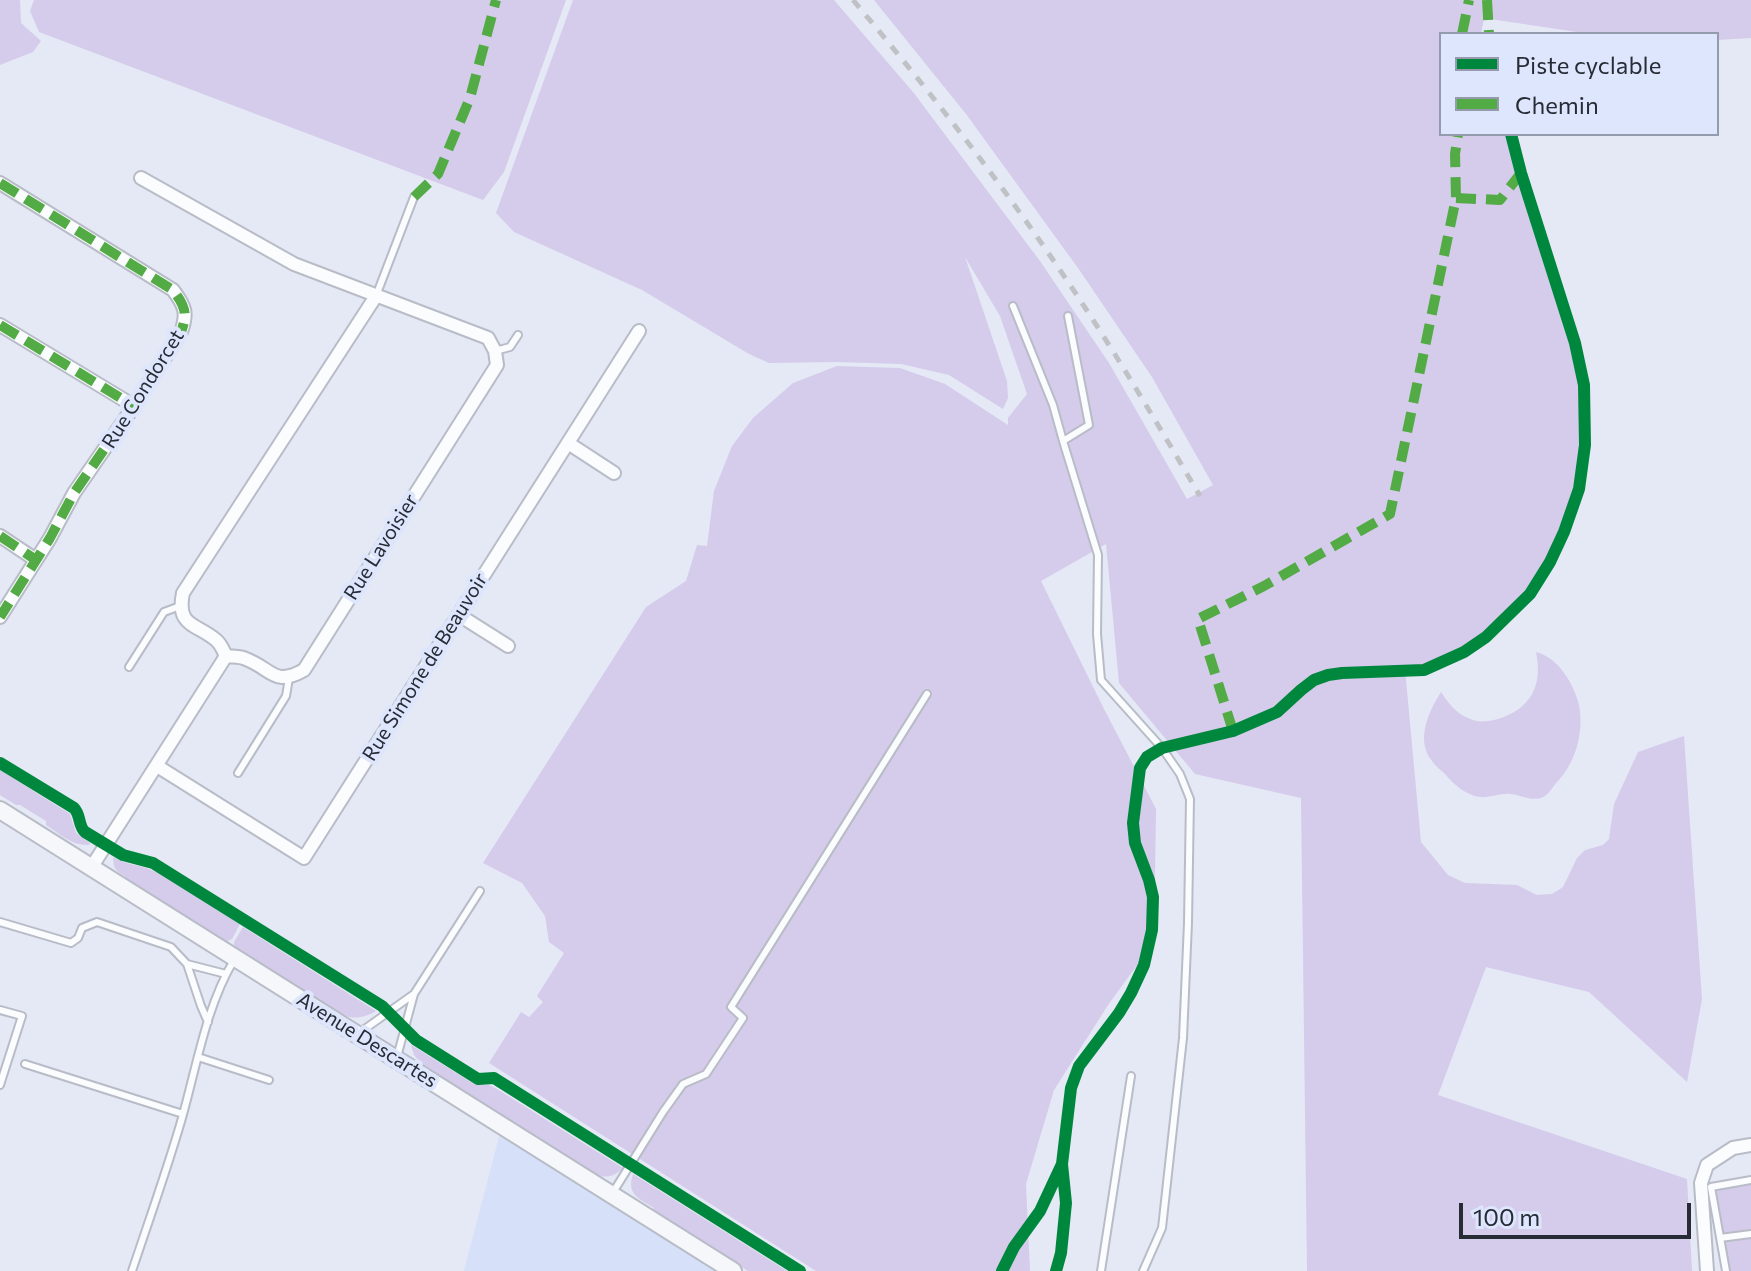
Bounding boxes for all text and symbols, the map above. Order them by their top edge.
legend [1439,32,1719,136]
text: Piste cyclable [1515,50,1661,79]
text: Chemin [1515,90,1599,119]
street label: Rue Condorcet [97,325,189,453]
street label: Rue Lavoisier [339,490,423,604]
street label: Rue Simone de Beauvoir [357,569,493,765]
street label: Avenue Descartes [292,987,442,1093]
scale bar [1463,1187,1695,1237]
text: 100 m [1473,1202,1540,1231]

